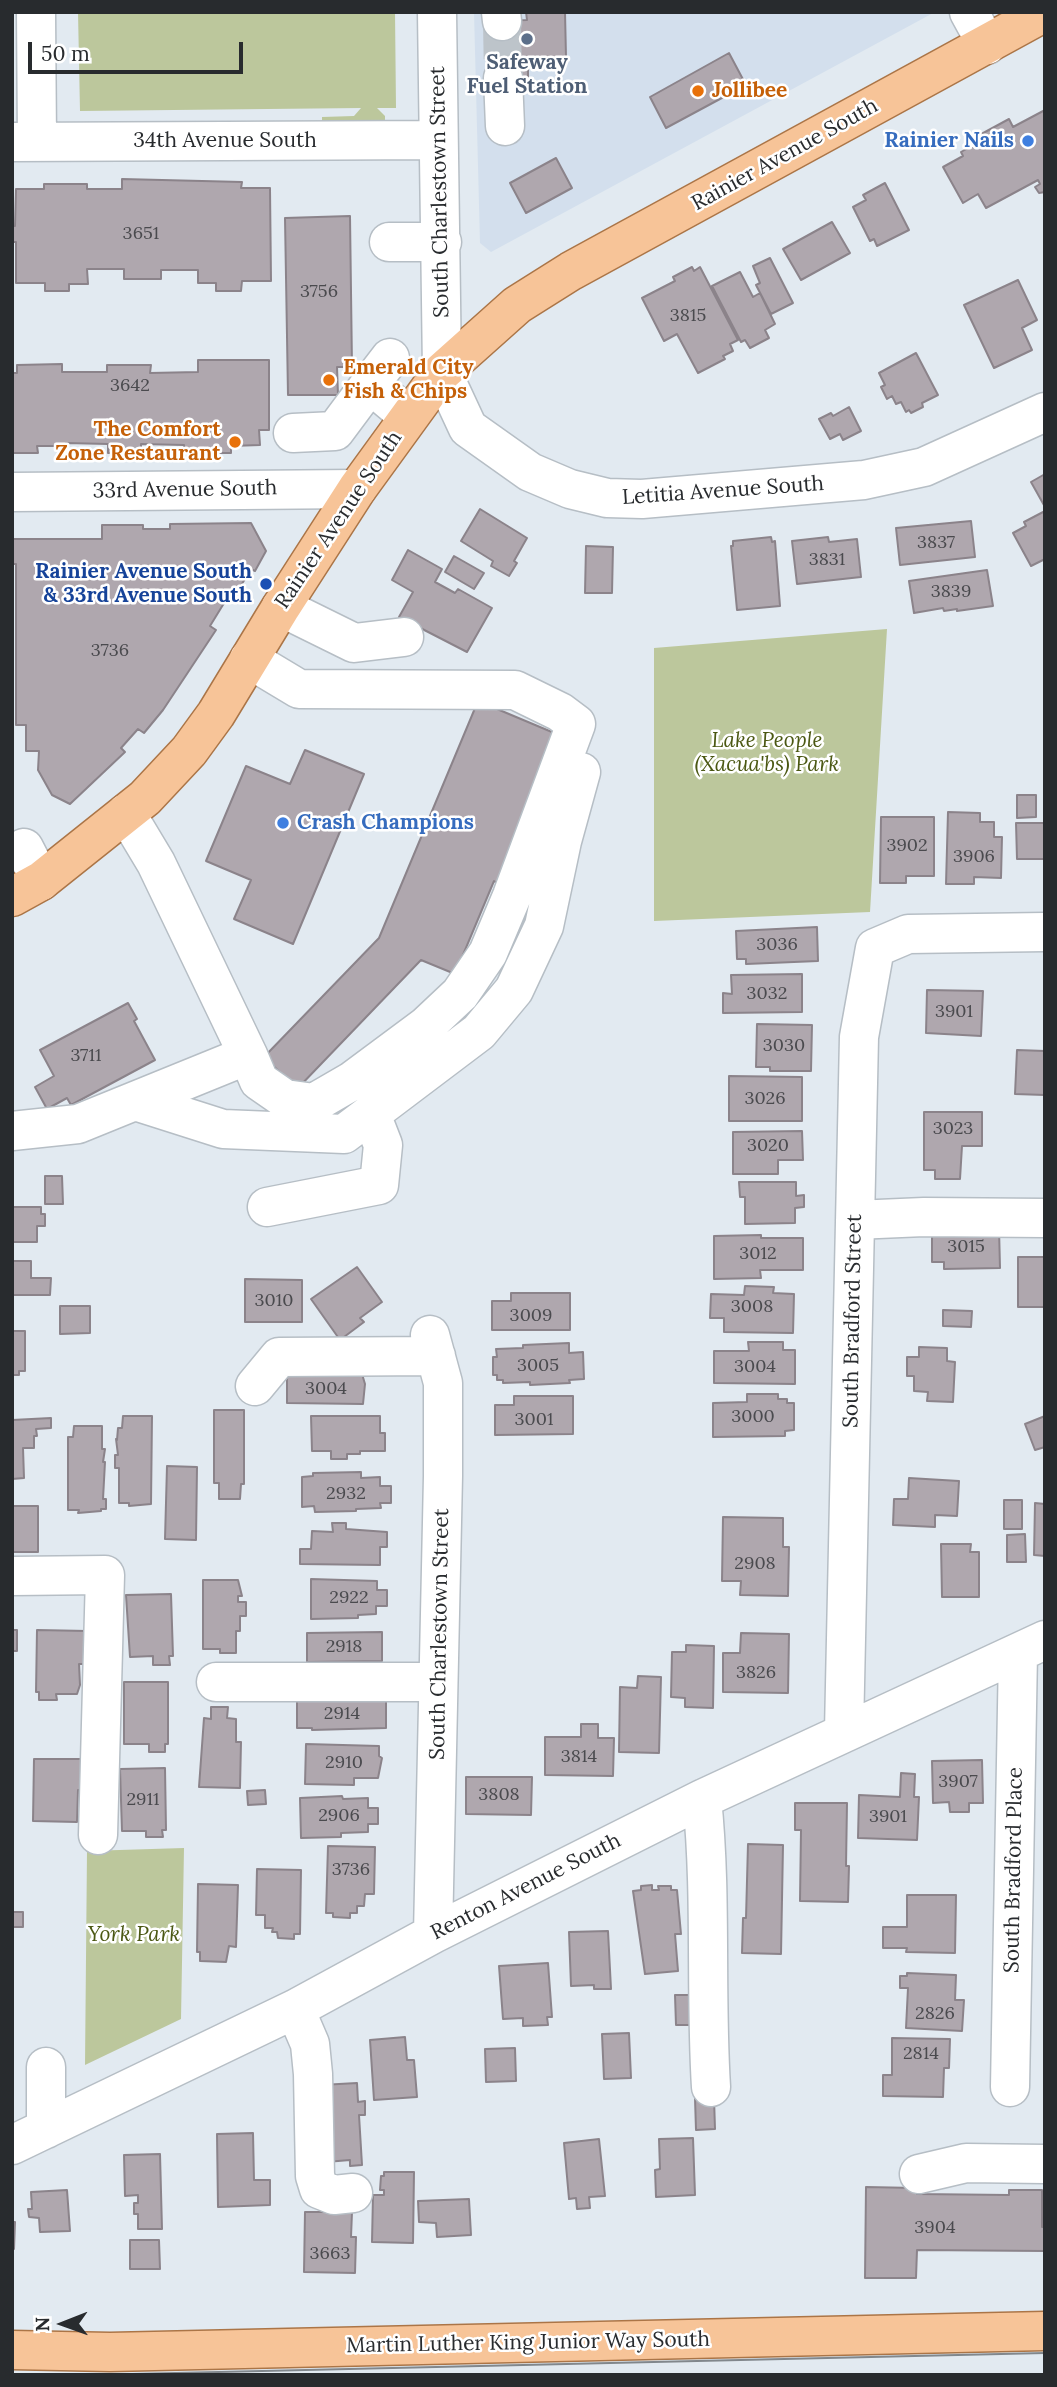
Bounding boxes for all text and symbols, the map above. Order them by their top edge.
scale bar [32,28,247,72]
marker: Safeway Fuel Station [519,31,535,47]
text: 50 m [41,40,90,67]
place label: Safeway Fuel Station [467,50,587,100]
street label: South Charlestown Street [425,66,455,318]
place label: Jollibee [712,78,787,104]
marker: Jollibee [690,83,706,99]
street label: Rainier Avenue South [688,93,882,217]
street label: 34th Avenue South [133,128,317,154]
place label: Rainier Nails [884,128,1014,154]
marker: Rainier Nails [1020,133,1036,149]
house number: 3651 [123,223,159,245]
house number: 3756 [300,281,338,303]
house number: 3815 [670,305,706,327]
place label: Emerald City Fish & Chips [343,355,474,405]
marker: Emerald City Fish & Chips [321,372,337,388]
house number: 3642 [110,375,150,397]
place label: The Comfort Zone Restaurant [55,417,221,467]
street label: Rainier Avenue South [270,426,408,614]
marker: The Comfort Zone Restaurant [227,434,243,450]
street label: Letitia Avenue South [621,471,825,511]
street label: 33rd Avenue South [92,476,278,504]
house number: 3837 [917,532,955,554]
house number: 3831 [809,549,845,571]
place label: Rainier Avenue South & 33rd Avenue South [35,559,252,609]
marker: Rainier Avenue South & 33rd Avenue South [258,576,274,592]
house number: 3839 [931,581,971,603]
house number: 3736 [91,640,129,662]
park label: Lake People (Xacua'bs) Park [695,728,839,778]
place label: Crash Champions [297,810,474,836]
marker: Crash Champions [275,815,291,831]
house number: 3902 [886,835,928,857]
house number: 3906 [953,846,995,868]
house number: 3036 [756,934,798,956]
house number: 3032 [747,983,787,1005]
house number: 3901 [935,1001,973,1023]
house number: 3030 [763,1035,805,1057]
house number: 3711 [71,1045,101,1067]
house number: 3026 [744,1088,786,1110]
house number: 3023 [933,1118,973,1140]
house number: 3020 [747,1135,789,1157]
street label: South Bradford Street [839,1214,867,1428]
house number: 3015 [947,1236,985,1258]
house number: 3012 [739,1243,777,1265]
house number: 3010 [255,1290,293,1312]
house number: 3008 [731,1296,773,1318]
house number: 3009 [510,1305,552,1327]
house number: 3005 [517,1355,559,1377]
house number: 3004 [734,1356,776,1378]
house number: 3004 [305,1378,347,1400]
house number: 3000 [731,1406,775,1428]
house number: 3001 [515,1409,553,1431]
house number: 2932 [326,1483,366,1505]
street label: South Charlestown Street [425,1508,455,1760]
house number: 2908 [734,1553,776,1575]
house number: 2922 [329,1587,369,1609]
house number: 2918 [326,1636,362,1658]
house number: 3826 [736,1662,776,1684]
house number: 2914 [324,1703,360,1725]
house number: 3814 [561,1746,597,1768]
house number: 2910 [325,1752,363,1774]
street label: South Bradford Place [1000,1767,1028,1973]
house number: 3907 [938,1771,978,1793]
house number: 3808 [478,1784,520,1806]
house number: 2911 [126,1789,160,1811]
house number: 2906 [318,1805,360,1827]
house number: 3901 [869,1806,907,1828]
street label: Renton Avenue South [427,1828,625,1946]
house number: 3736 [332,1859,370,1881]
park label: York Park [88,1922,180,1948]
house number: 2826 [915,2003,955,2025]
house number: 2814 [903,2043,939,2065]
house number: 3904 [914,2217,956,2239]
house number: 3663 [310,2243,350,2265]
north arrow [28,2289,98,2359]
text: N [30,2317,54,2332]
street label: Martin Luther King Junior Way South [346,2327,710,2359]

